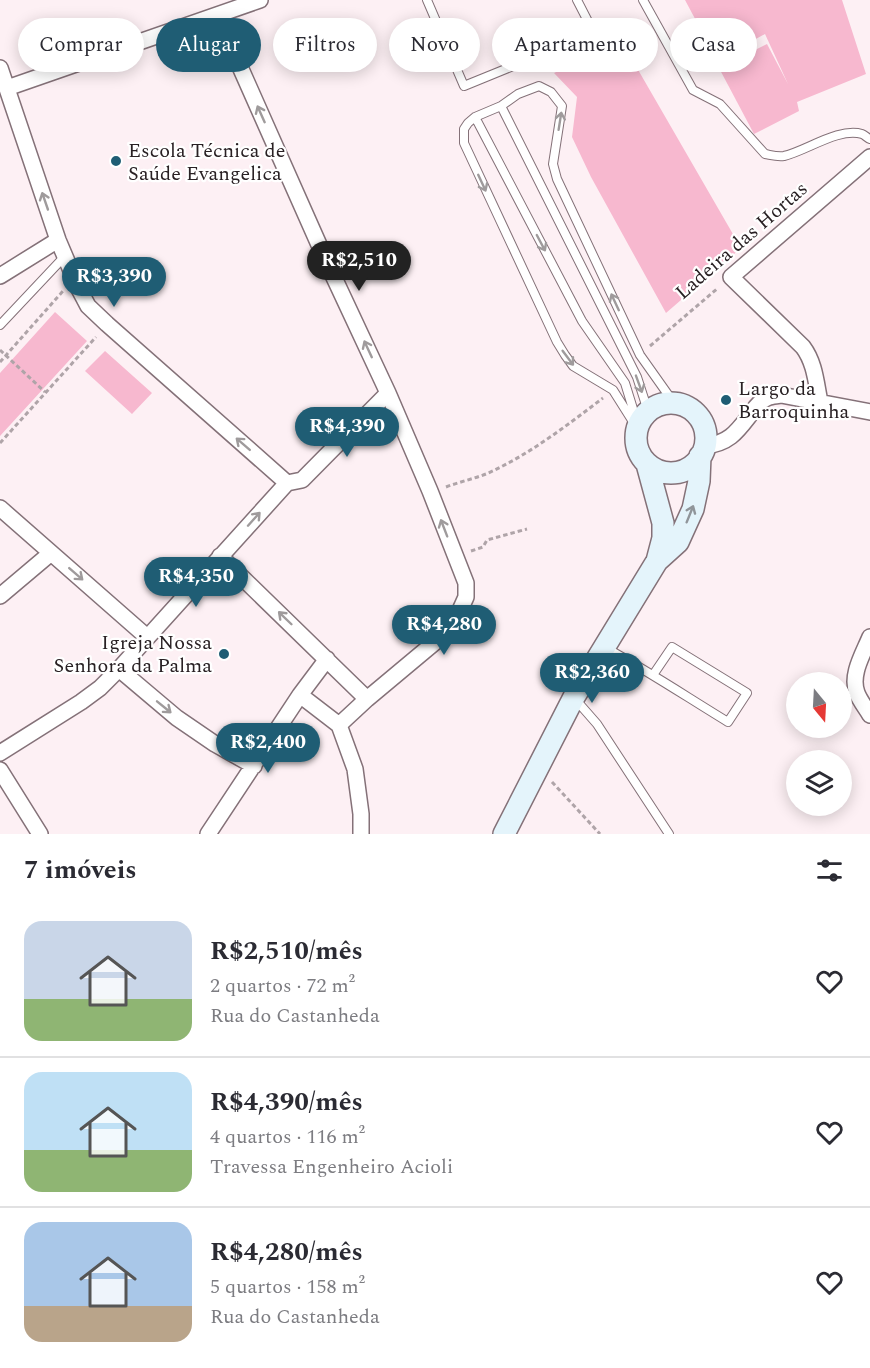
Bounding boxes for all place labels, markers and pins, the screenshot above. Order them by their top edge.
place label: Escola Técnica de Saúde Evangelica [128,136,285,189]
marker: Escola Técnica de Saúde Evangelica [109,154,123,168]
pin: R$2,510 [304,241,414,292]
pin: R$3,390 [59,257,169,308]
place label: Largo da Barroquinha [738,374,850,427]
marker: Largo da Barroquinha [719,393,733,407]
pin: R$4,390 [292,407,402,458]
pin: R$4,350 [141,557,251,608]
pin: R$4,280 [389,605,499,656]
place label: Igreja Nossa Senhora da Palma [54,628,212,681]
marker: Igreja Nossa Senhora da Palma [217,647,231,661]
pin: R$2,360 [537,653,647,704]
pin: R$2,400 [213,723,323,774]

